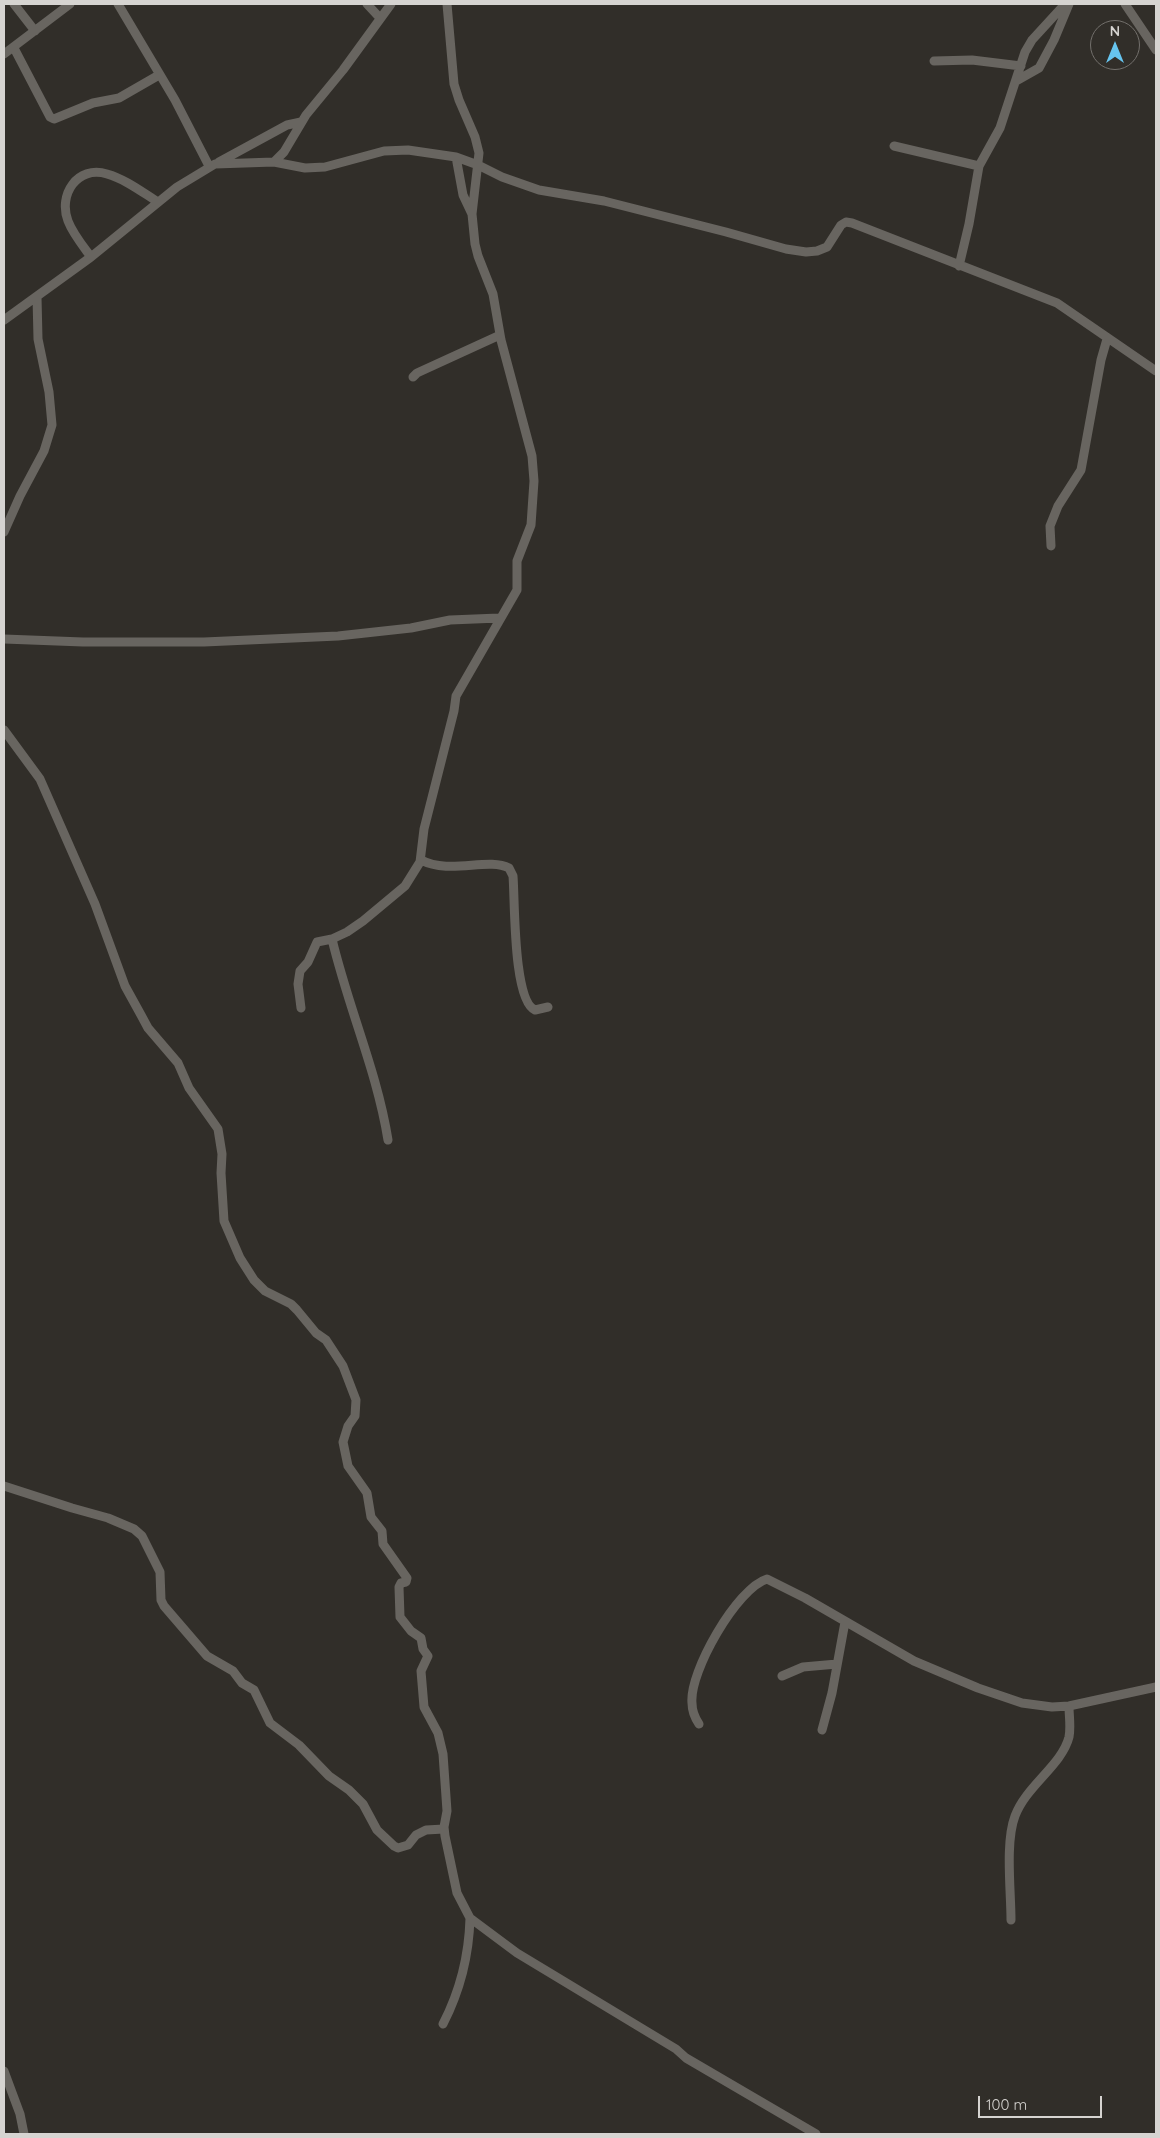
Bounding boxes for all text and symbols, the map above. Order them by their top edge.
north arrow [1090,20,1140,70]
text: N [1110,22,1120,40]
scale bar [980,2086,1104,2118]
text: 100 m [986,2095,1027,2114]

